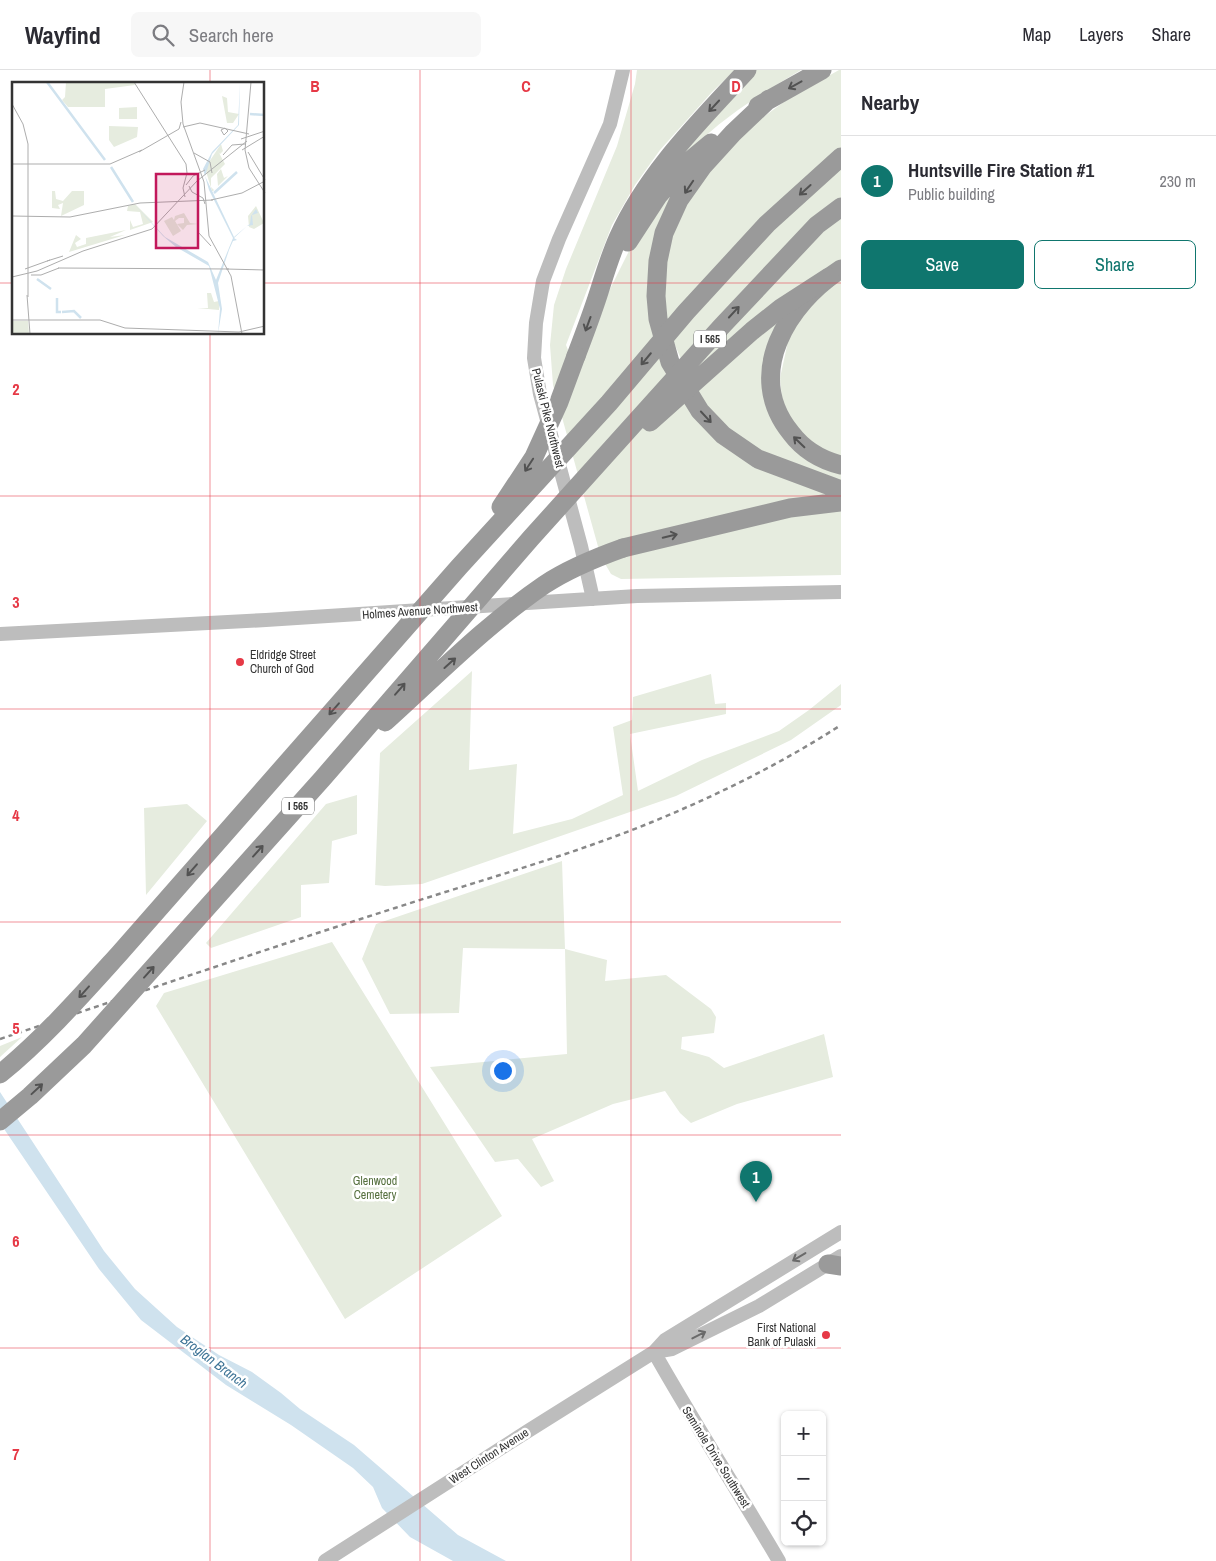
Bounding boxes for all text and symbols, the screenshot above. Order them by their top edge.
search box [131,12,481,57]
text: Wayfind [25,19,101,51]
icon: search [149,21,177,49]
text: Search here [189,22,274,48]
text: Map [1023,22,1051,47]
text: Layers [1079,22,1124,47]
text: Share [1152,22,1191,47]
text: B [310,75,320,97]
text: C [521,75,531,97]
text: D [731,75,741,97]
one-way arrow [788,80,803,90]
inset map [12,82,265,335]
text: Nearby [861,88,919,117]
one-way arrow [708,99,720,112]
text: Huntsville Fire Station #1 [908,157,1094,183]
text: 1 [873,170,881,192]
text: 230 m [1160,170,1196,192]
one-way arrow [684,179,694,193]
text: Public building [908,183,995,205]
one-way arrow [798,184,811,196]
button: Save [861,240,1024,289]
button: Share [1034,240,1196,289]
one-way arrow [728,306,740,319]
one-way arrow [583,315,592,331]
road number: I 565 [694,330,726,348]
one-way arrow [641,352,652,365]
street label: Pulaski Pike Northwest [528,367,568,470]
text: 2 [12,378,20,400]
one-way arrow [700,411,712,424]
one-way arrow [793,435,805,448]
one-way arrow [524,458,534,472]
one-way arrow [661,531,677,541]
text: 3 [12,591,20,613]
street label: Holmes Avenue Northwest [362,599,479,623]
place label: Eldridge Street Church of God [250,647,316,677]
marker: Eldridge Street Church of God [234,656,246,668]
one-way arrow [444,657,457,669]
one-way arrow [394,683,406,696]
one-way arrow [329,702,340,715]
road number: I 565 [282,798,314,814]
text: 4 [12,804,20,826]
one-way arrow [252,844,264,857]
one-way arrow [186,864,198,877]
one-way arrow [144,965,155,978]
one-way arrow [79,986,90,999]
text: 5 [12,1017,20,1039]
your location [490,1058,516,1084]
one-way arrow [31,1083,44,1095]
pin: 1 [740,1161,772,1202]
park label: Glenwood Cemetery [353,1173,397,1203]
text: 6 [12,1230,20,1252]
one-way arrow [793,1252,807,1262]
place label: First National Bank of Pulaski [748,1320,816,1350]
marker: First National Bank of Pulaski [820,1329,832,1341]
water label: Broglan Branch [177,1330,251,1392]
one-way arrow [691,1330,706,1339]
street label: Seminole Drive Southwest [678,1403,754,1511]
map controls [781,1411,826,1546]
button: + [781,1411,826,1456]
street label: West Clinton Avenue [446,1424,532,1488]
text: 7 [12,1443,20,1465]
button: − [781,1456,826,1501]
button: locate [781,1501,826,1546]

